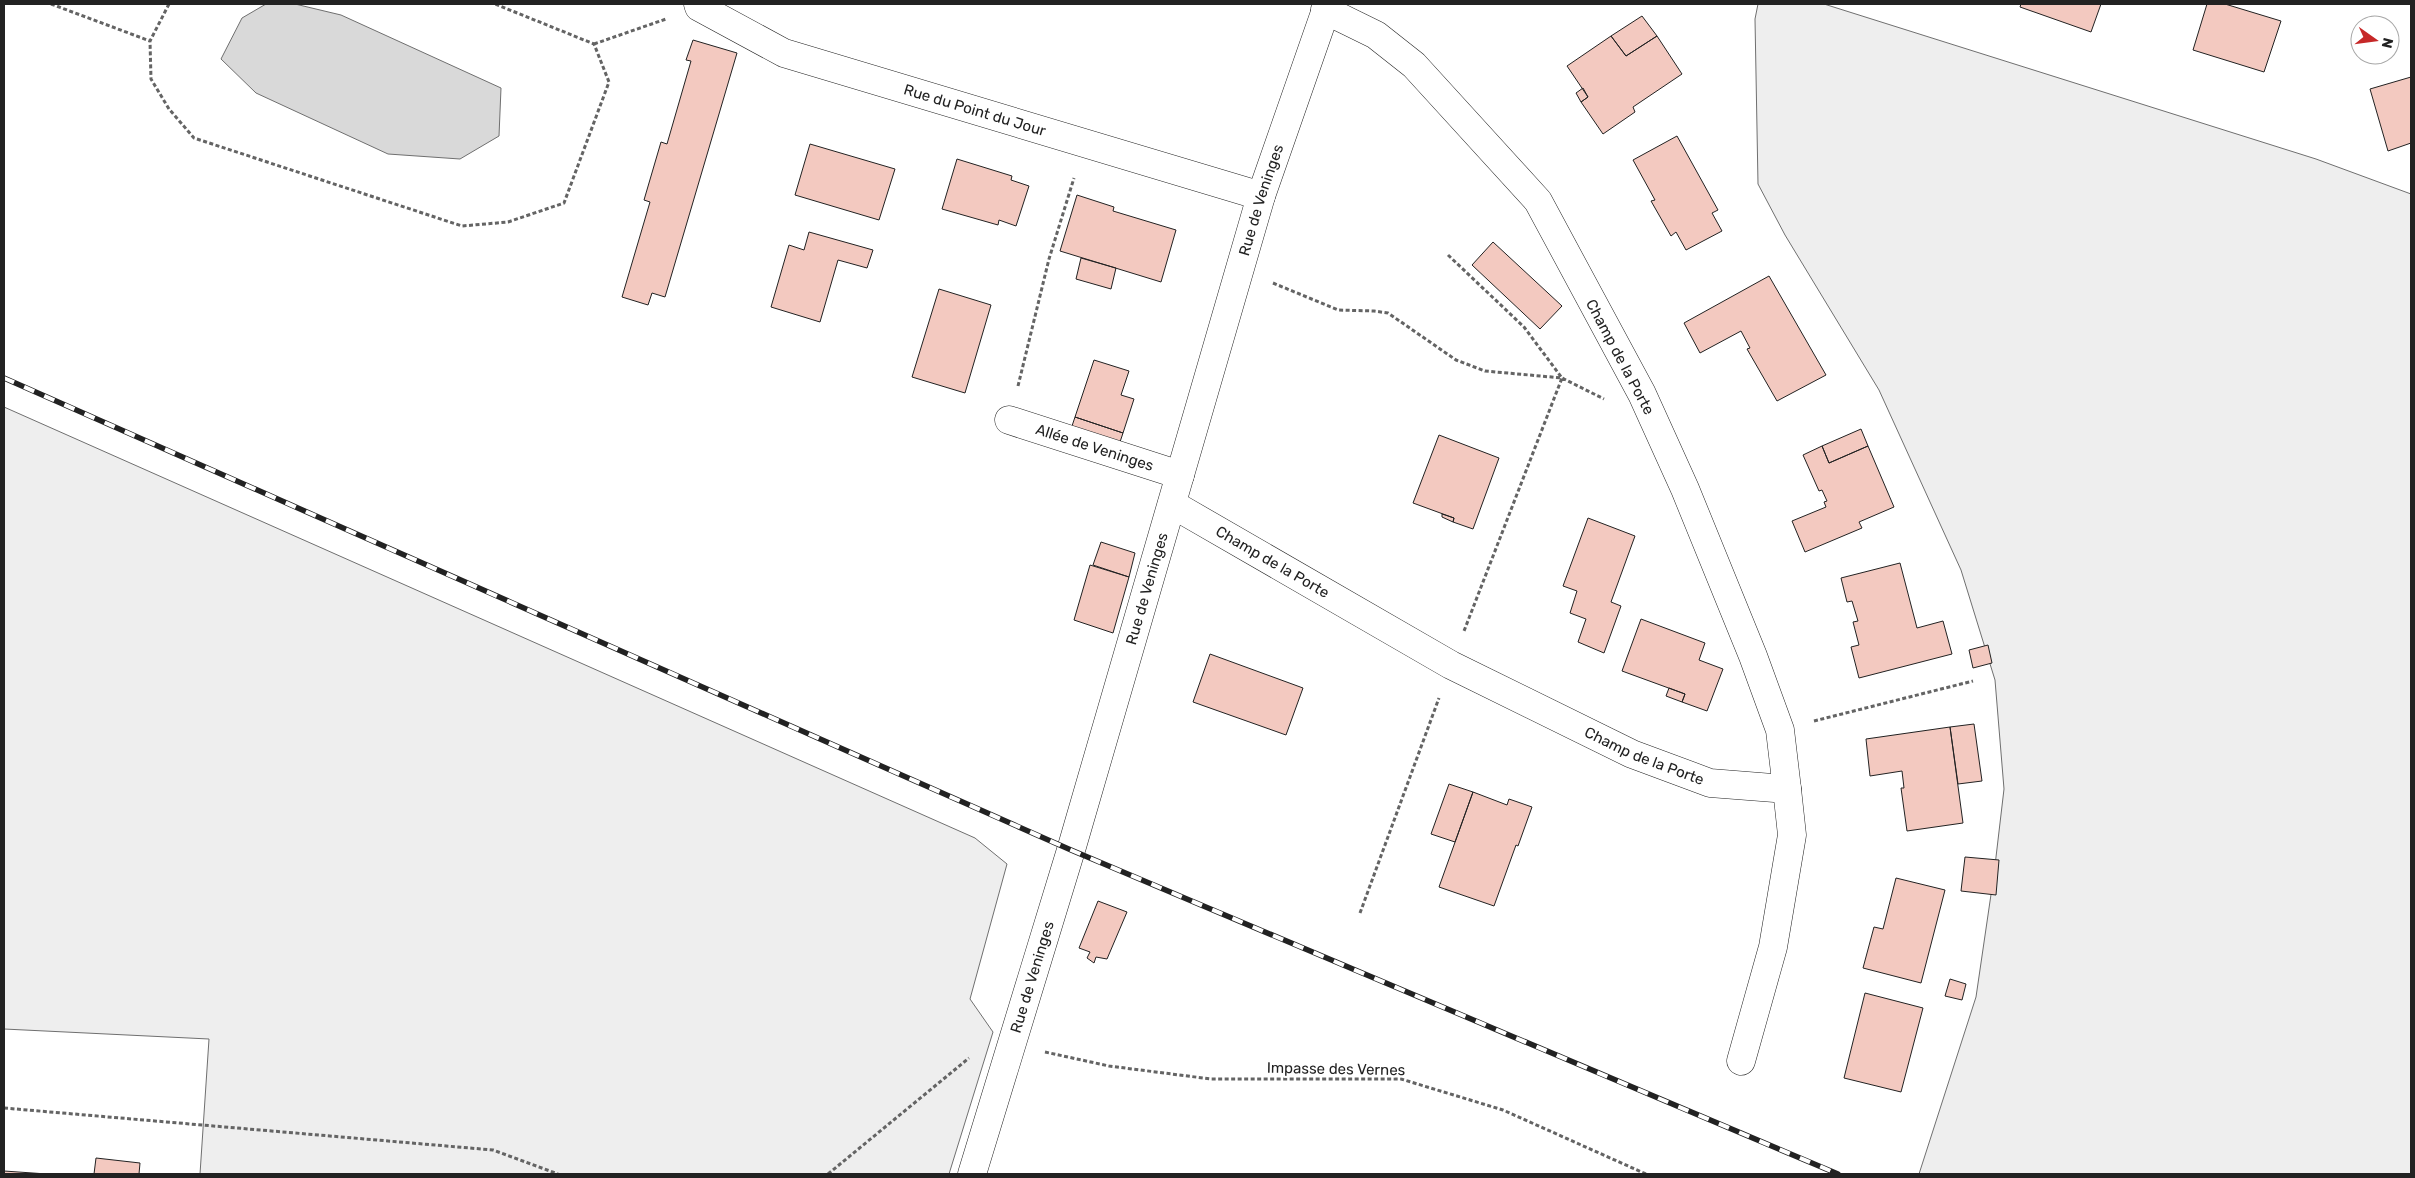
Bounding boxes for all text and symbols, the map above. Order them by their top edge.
north arrow [2350,15,2400,65]
text: N [2378,36,2397,50]
street label: Rue du Point du Jour [902,80,1048,140]
street label: Rue de Veninges [1235,142,1287,258]
street label: Champ de la Porte [1582,296,1658,418]
street label: Allée de Veninges [1033,420,1156,475]
street label: Champ de la Porte [1212,522,1332,602]
street label: Rue de Veninges [1122,530,1172,647]
street label: Champ de la Porte [1581,723,1707,789]
street label: Rue de Veninges [1007,919,1058,1035]
street label: Impasse des Vernes [1267,1059,1406,1079]

